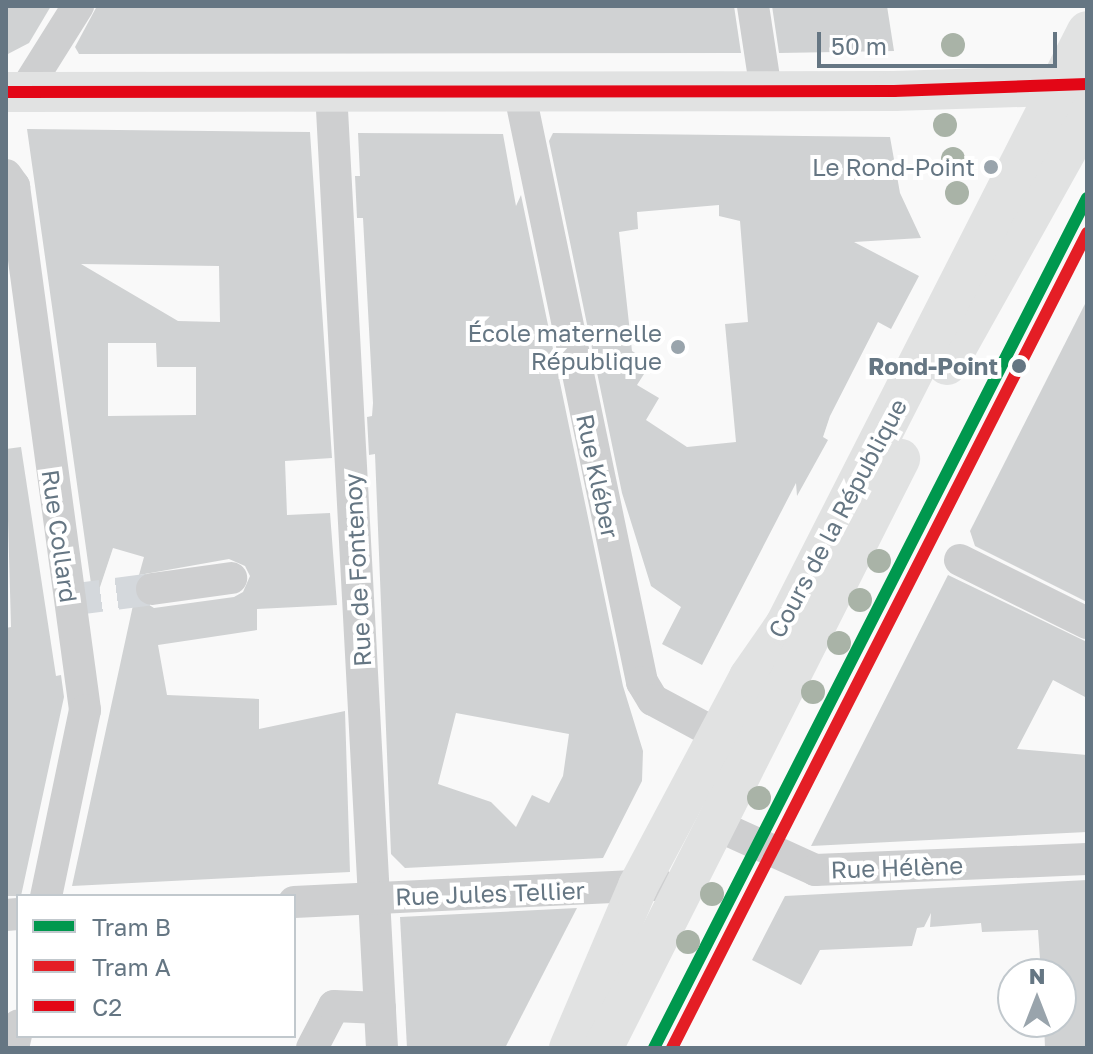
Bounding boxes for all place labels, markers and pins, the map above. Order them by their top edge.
place label: Le Rond-Point [812,153,975,181]
marker: Le Rond-Point [982,158,1000,176]
place label: École maternelle République [468,319,662,375]
marker: École maternelle République [669,338,687,356]
place label: Rond-Point [868,352,998,380]
marker: Rond-Point [1005,352,1033,380]

